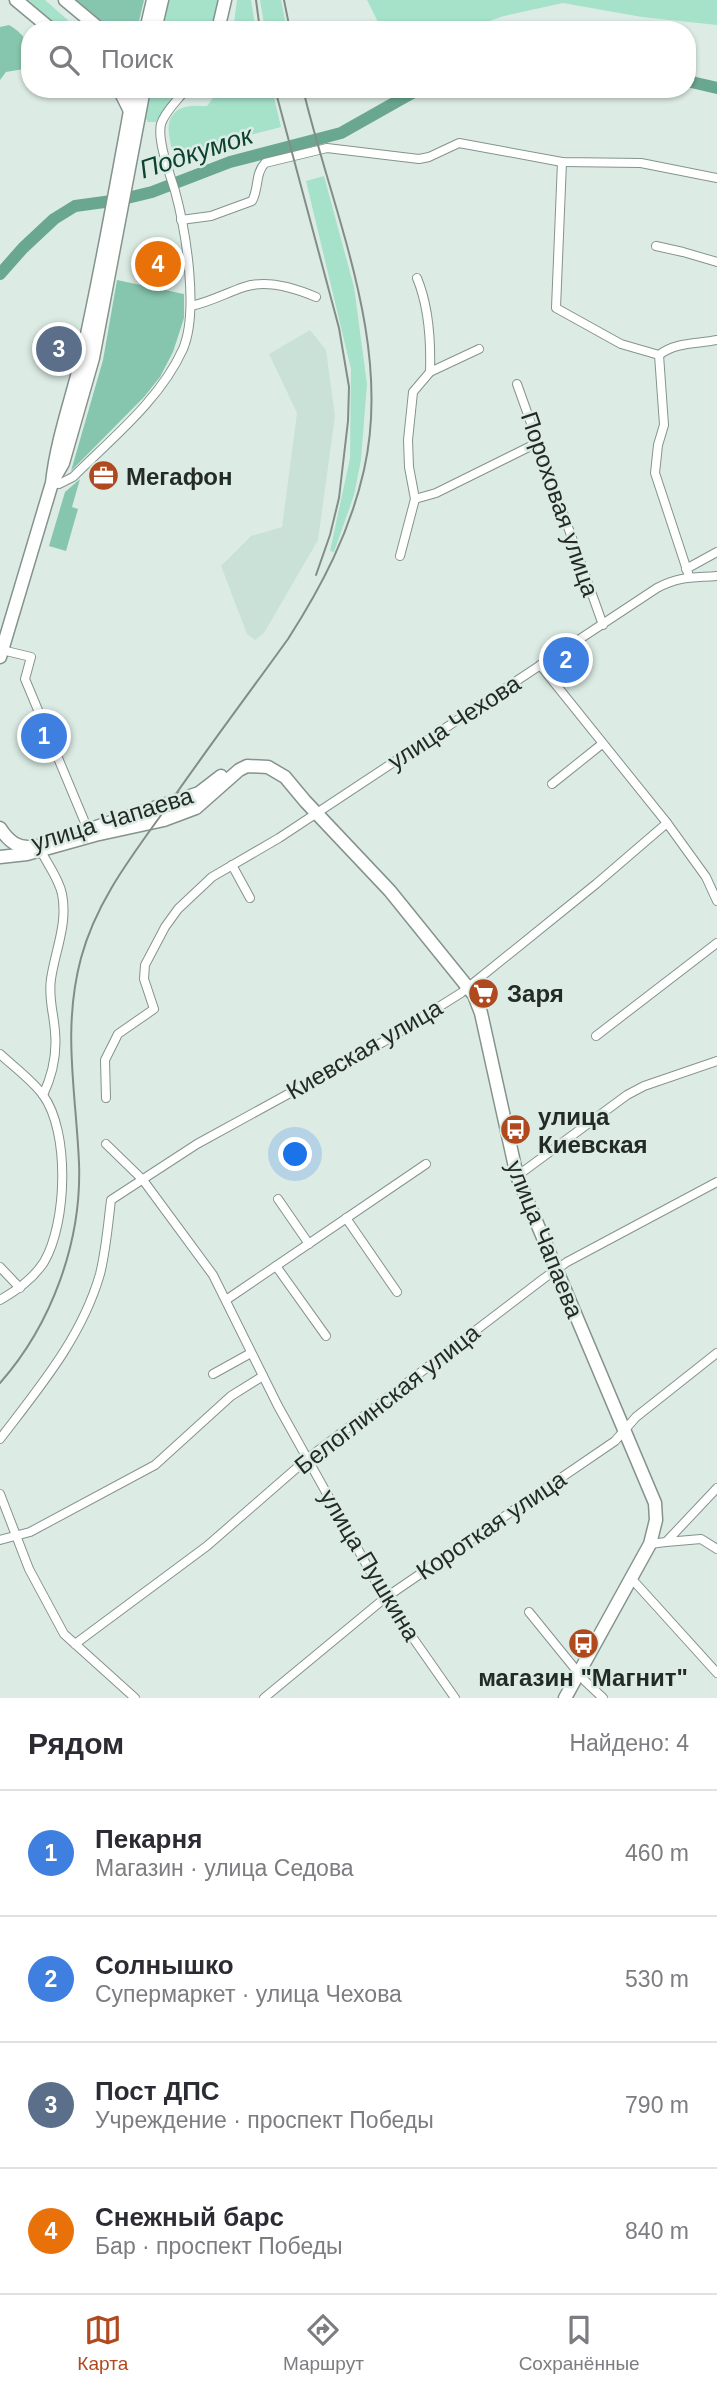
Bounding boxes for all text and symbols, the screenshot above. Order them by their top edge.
search box [21,21,696,98]
icon: search [45,41,83,79]
text: Поиск [101,44,173,74]
water label: Подкумок [135,119,258,184]
pin: 4 [135,238,181,290]
pin: 3 [36,323,82,375]
street label: Пороховая улица [516,408,604,601]
office icon: Мегафон [86,459,120,493]
place label: Мегафон [126,463,233,490]
pin: 2 [543,634,589,686]
street label: улица Чехова [383,669,526,775]
pin: 1 [21,710,67,762]
street label: улица Чапаева [28,781,197,856]
supermarket icon: Заря [467,976,501,1010]
place label: Заря [507,980,564,1007]
street label: Киевская улица [281,993,447,1104]
place label: улица Киевская [538,1103,648,1158]
bus stop icon: улица Киевская [498,1113,532,1147]
your location [278,1137,312,1171]
street label: улица Чапаева [501,1156,589,1322]
street label: Белоглинская улица [289,1318,485,1479]
street label: Короткая улица [411,1465,571,1585]
street label: улица Пушкина [314,1484,426,1646]
bus stop icon: магазин "Магнит" [566,1626,600,1660]
place label: магазин "Магнит" [478,1664,688,1691]
text: Рядом [28,1727,124,1760]
text: Найдено: 4 [569,1730,689,1756]
text: Пекарня [95,1824,202,1854]
text: 1 [45,1840,57,1866]
text: 460 m [625,1840,689,1866]
text: Магазин · улица Седова [95,1855,354,1881]
text: Солнышко [95,1950,234,1980]
text: 2 [45,1966,57,1992]
text: 530 m [625,1966,689,1992]
text: Супермаркет · улица Чехова [95,1981,402,2007]
text: Пост ДПС [95,2076,220,2106]
text: 3 [45,2092,57,2118]
text: 790 m [625,2092,689,2118]
text: Учреждение · проспект Победы [95,2107,434,2133]
text: Снежный барс [95,2202,284,2232]
text: 4 [45,2218,57,2244]
text: 840 m [625,2218,689,2244]
text: Бар · проспект Победы [95,2233,343,2259]
tab: Карта [77,2311,128,2375]
tab: Маршрут [283,2311,364,2375]
tab: Сохранённые [519,2311,640,2375]

